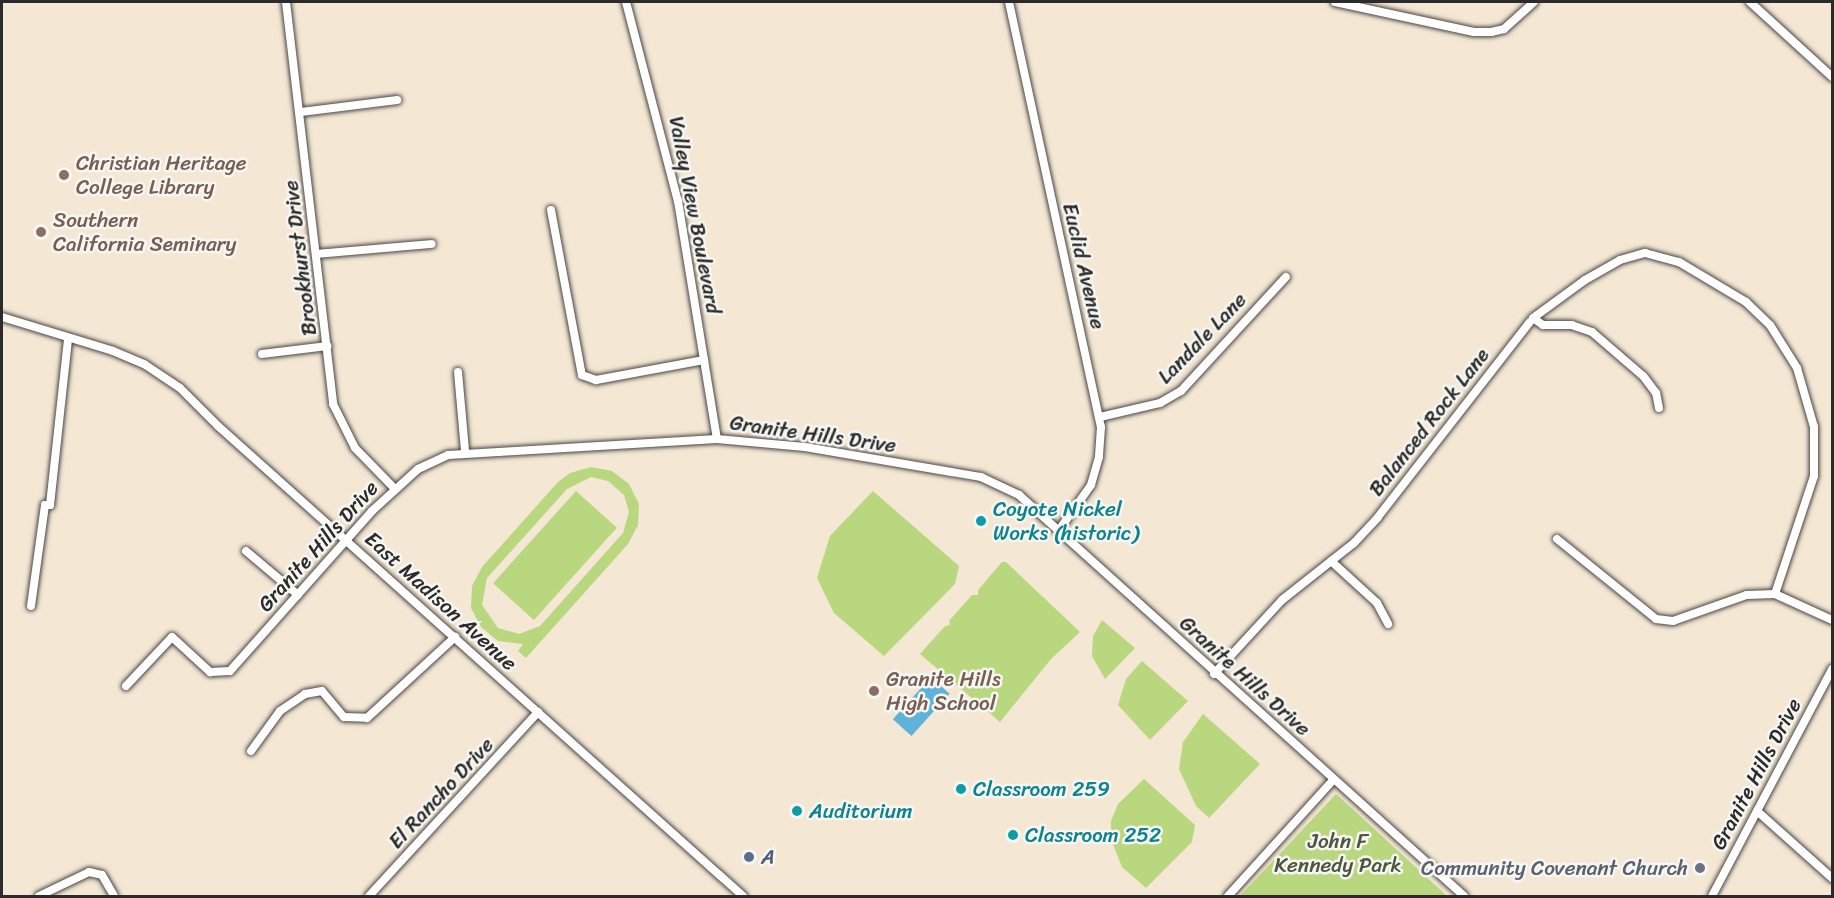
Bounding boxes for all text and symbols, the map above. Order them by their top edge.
street label: Valley View Boulevard [663,114,727,316]
place label: Christian Heritage College Library [76,150,247,200]
marker: Christian Heritage College Library [57,168,71,182]
street label: Brookhurst Drive [278,179,322,337]
street label: Euclid Avenue [1057,200,1111,332]
place label: Southern California Seminary [53,207,237,257]
marker: Southern California Seminary [34,225,48,239]
street label: Landale Lane [1152,287,1252,389]
street label: Balanced Rock Lane [1363,343,1495,501]
street label: Granite Hills Drive [728,410,898,458]
street label: Granite Hills Drive [253,475,383,617]
place label: Coyote Nickel Works (historic) [993,496,1139,546]
marker: Coyote Nickel Works (historic) [974,514,988,528]
street label: East Madison Avenue [360,526,522,676]
street label: Granite Hills Drive [1174,611,1316,741]
place label: Granite Hills High School [886,666,1001,716]
marker: Granite Hills High School [867,684,881,698]
street label: Granite Hills Drive [1706,694,1806,854]
street label: El Rancho Drive [383,732,499,854]
place label: Classroom 259 [973,776,1110,802]
marker: Classroom 259 [954,782,968,796]
place label: Auditorium [809,798,912,824]
marker: Auditorium [790,804,804,818]
place label: Classroom 252 [1025,822,1161,848]
marker: Classroom 252 [1006,828,1020,842]
park label: John F Kennedy Park [1274,828,1402,878]
place label: A [761,844,775,870]
marker: A [742,850,756,864]
place label: Community Covenant Church [1420,855,1688,881]
marker: Community Covenant Church [1693,861,1707,875]

